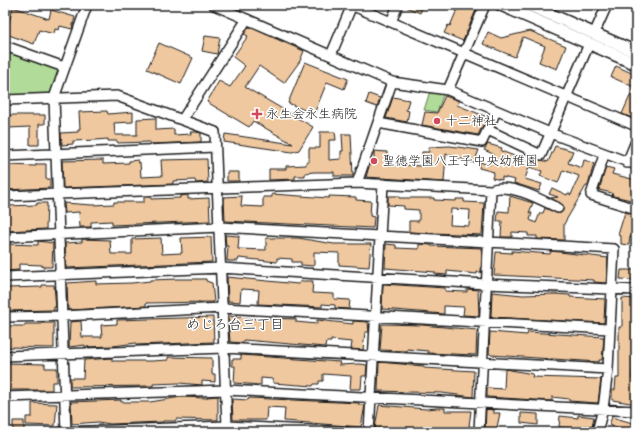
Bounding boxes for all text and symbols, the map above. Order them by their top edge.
place label: 永生会永生病院 [266,106,357,123]
marker: 永生会永生病院 [251,108,263,120]
place label: 十二神社 [445,113,497,130]
marker: 十二神社 [432,116,442,126]
place label: 聖徳学園八王子中央幼稚園 [382,153,538,170]
marker: 聖徳学園八王子中央幼稚園 [369,156,379,166]
district label: めじろ台三丁目 [186,316,284,334]

